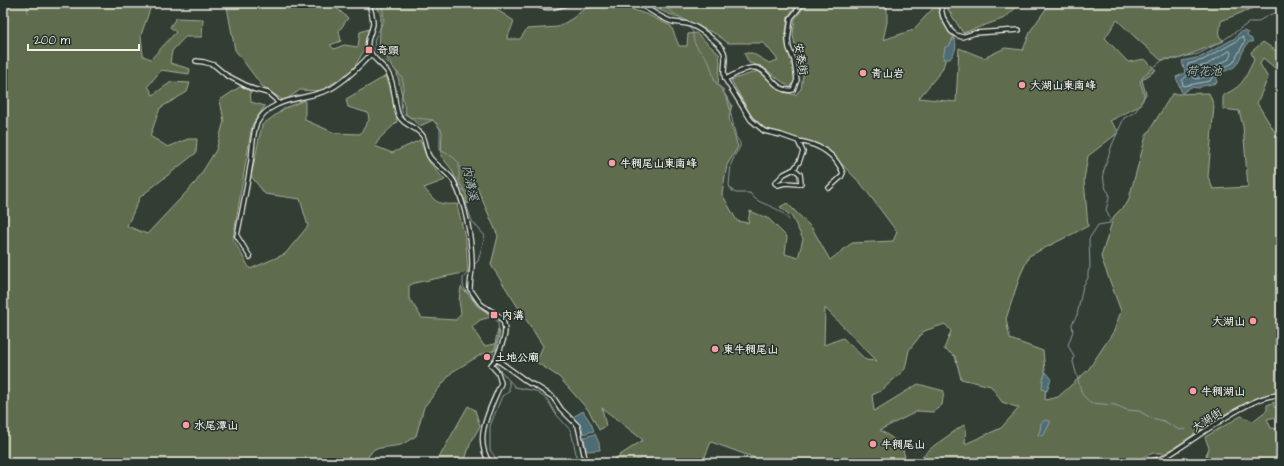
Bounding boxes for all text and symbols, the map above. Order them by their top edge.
scale bar [28,26,139,52]
text: 200 m [34,32,71,49]
street label: 安泰街 [790,41,812,78]
place label: 奇頭 [377,43,399,58]
marker: 奇頭 [364,45,374,55]
water label: 荷花池 [1186,63,1223,80]
place label: 青山岩 [871,66,904,81]
marker: 青山岩 [858,68,868,78]
place label: 大湖山東南峰 [1030,78,1096,93]
marker: 大湖山東南峰 [1017,80,1027,90]
place label: 牛稠尾山東南峰 [620,156,697,171]
marker: 牛稠尾山東南峰 [607,158,617,168]
water label: 內溝溪 [458,164,482,203]
place label: 內溝 [502,308,524,323]
marker: 內溝 [489,310,499,320]
place label: 大湖山 [1212,314,1245,329]
marker: 大湖山 [1248,316,1258,326]
place label: 東牛稠尾山 [723,342,778,357]
marker: 東牛稠尾山 [710,344,720,354]
place label: 土地公廟 [495,350,539,365]
marker: 土地公廟 [482,352,492,362]
place label: 牛稠湖山 [1201,384,1245,399]
marker: 牛稠湖山 [1188,386,1198,396]
street label: 大湖街 [1189,404,1226,435]
place label: 水尾潭山 [194,418,238,433]
marker: 水尾潭山 [181,420,191,430]
place label: 牛稠尾山 [881,437,925,452]
marker: 牛稠尾山 [868,439,878,449]

